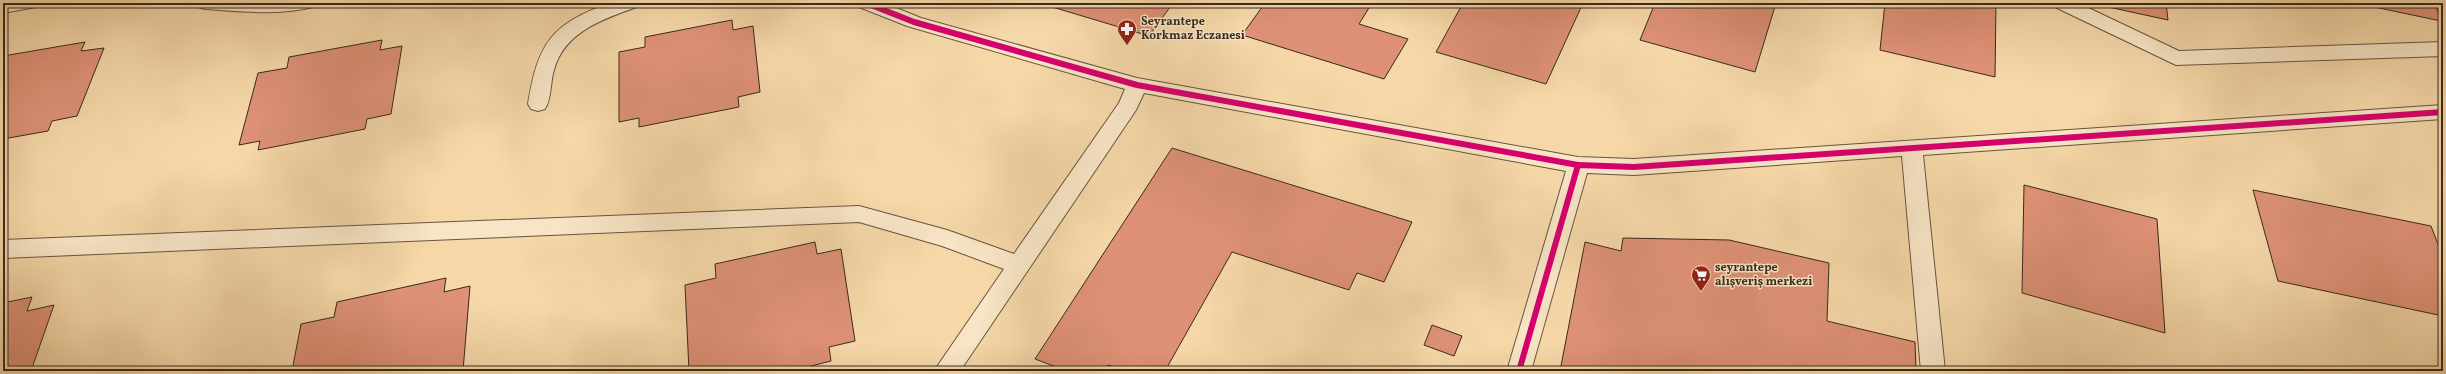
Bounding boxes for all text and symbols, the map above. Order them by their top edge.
place label: Seyrantepe Korkmaz Eczanesi [1141,14,1245,44]
pharmacy icon: Seyrantepe Korkmaz Eczanesi [1116,18,1138,46]
place label: seyrantepe alışveriş merkezi [1715,260,1812,290]
supermarket icon: seyrantepe alışveriş merkezi [1690,264,1712,292]

